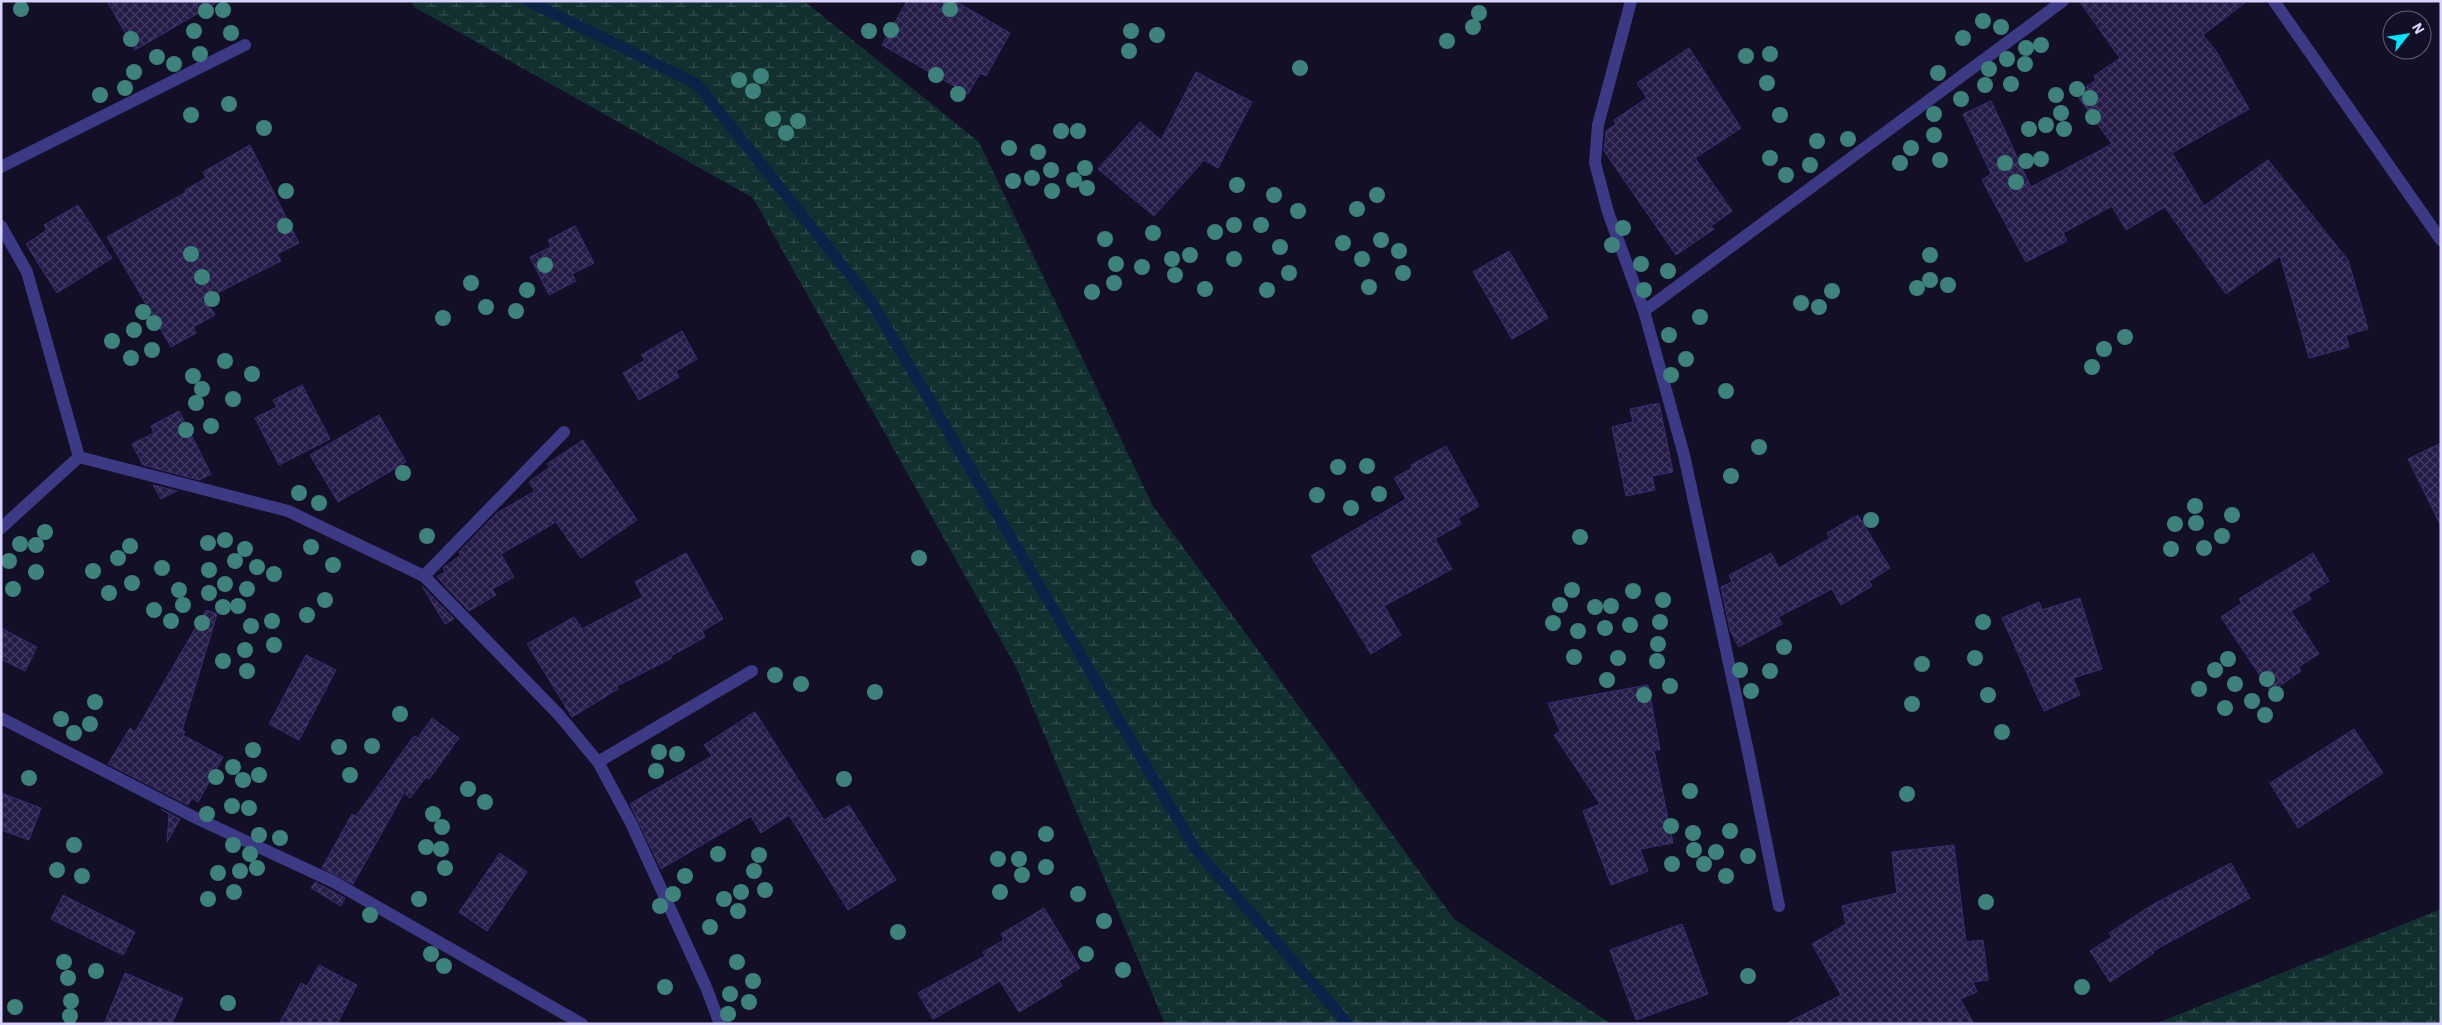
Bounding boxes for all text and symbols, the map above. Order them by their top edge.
north arrow [2382,10,2432,60]
text: N [2408,20,2429,37]

